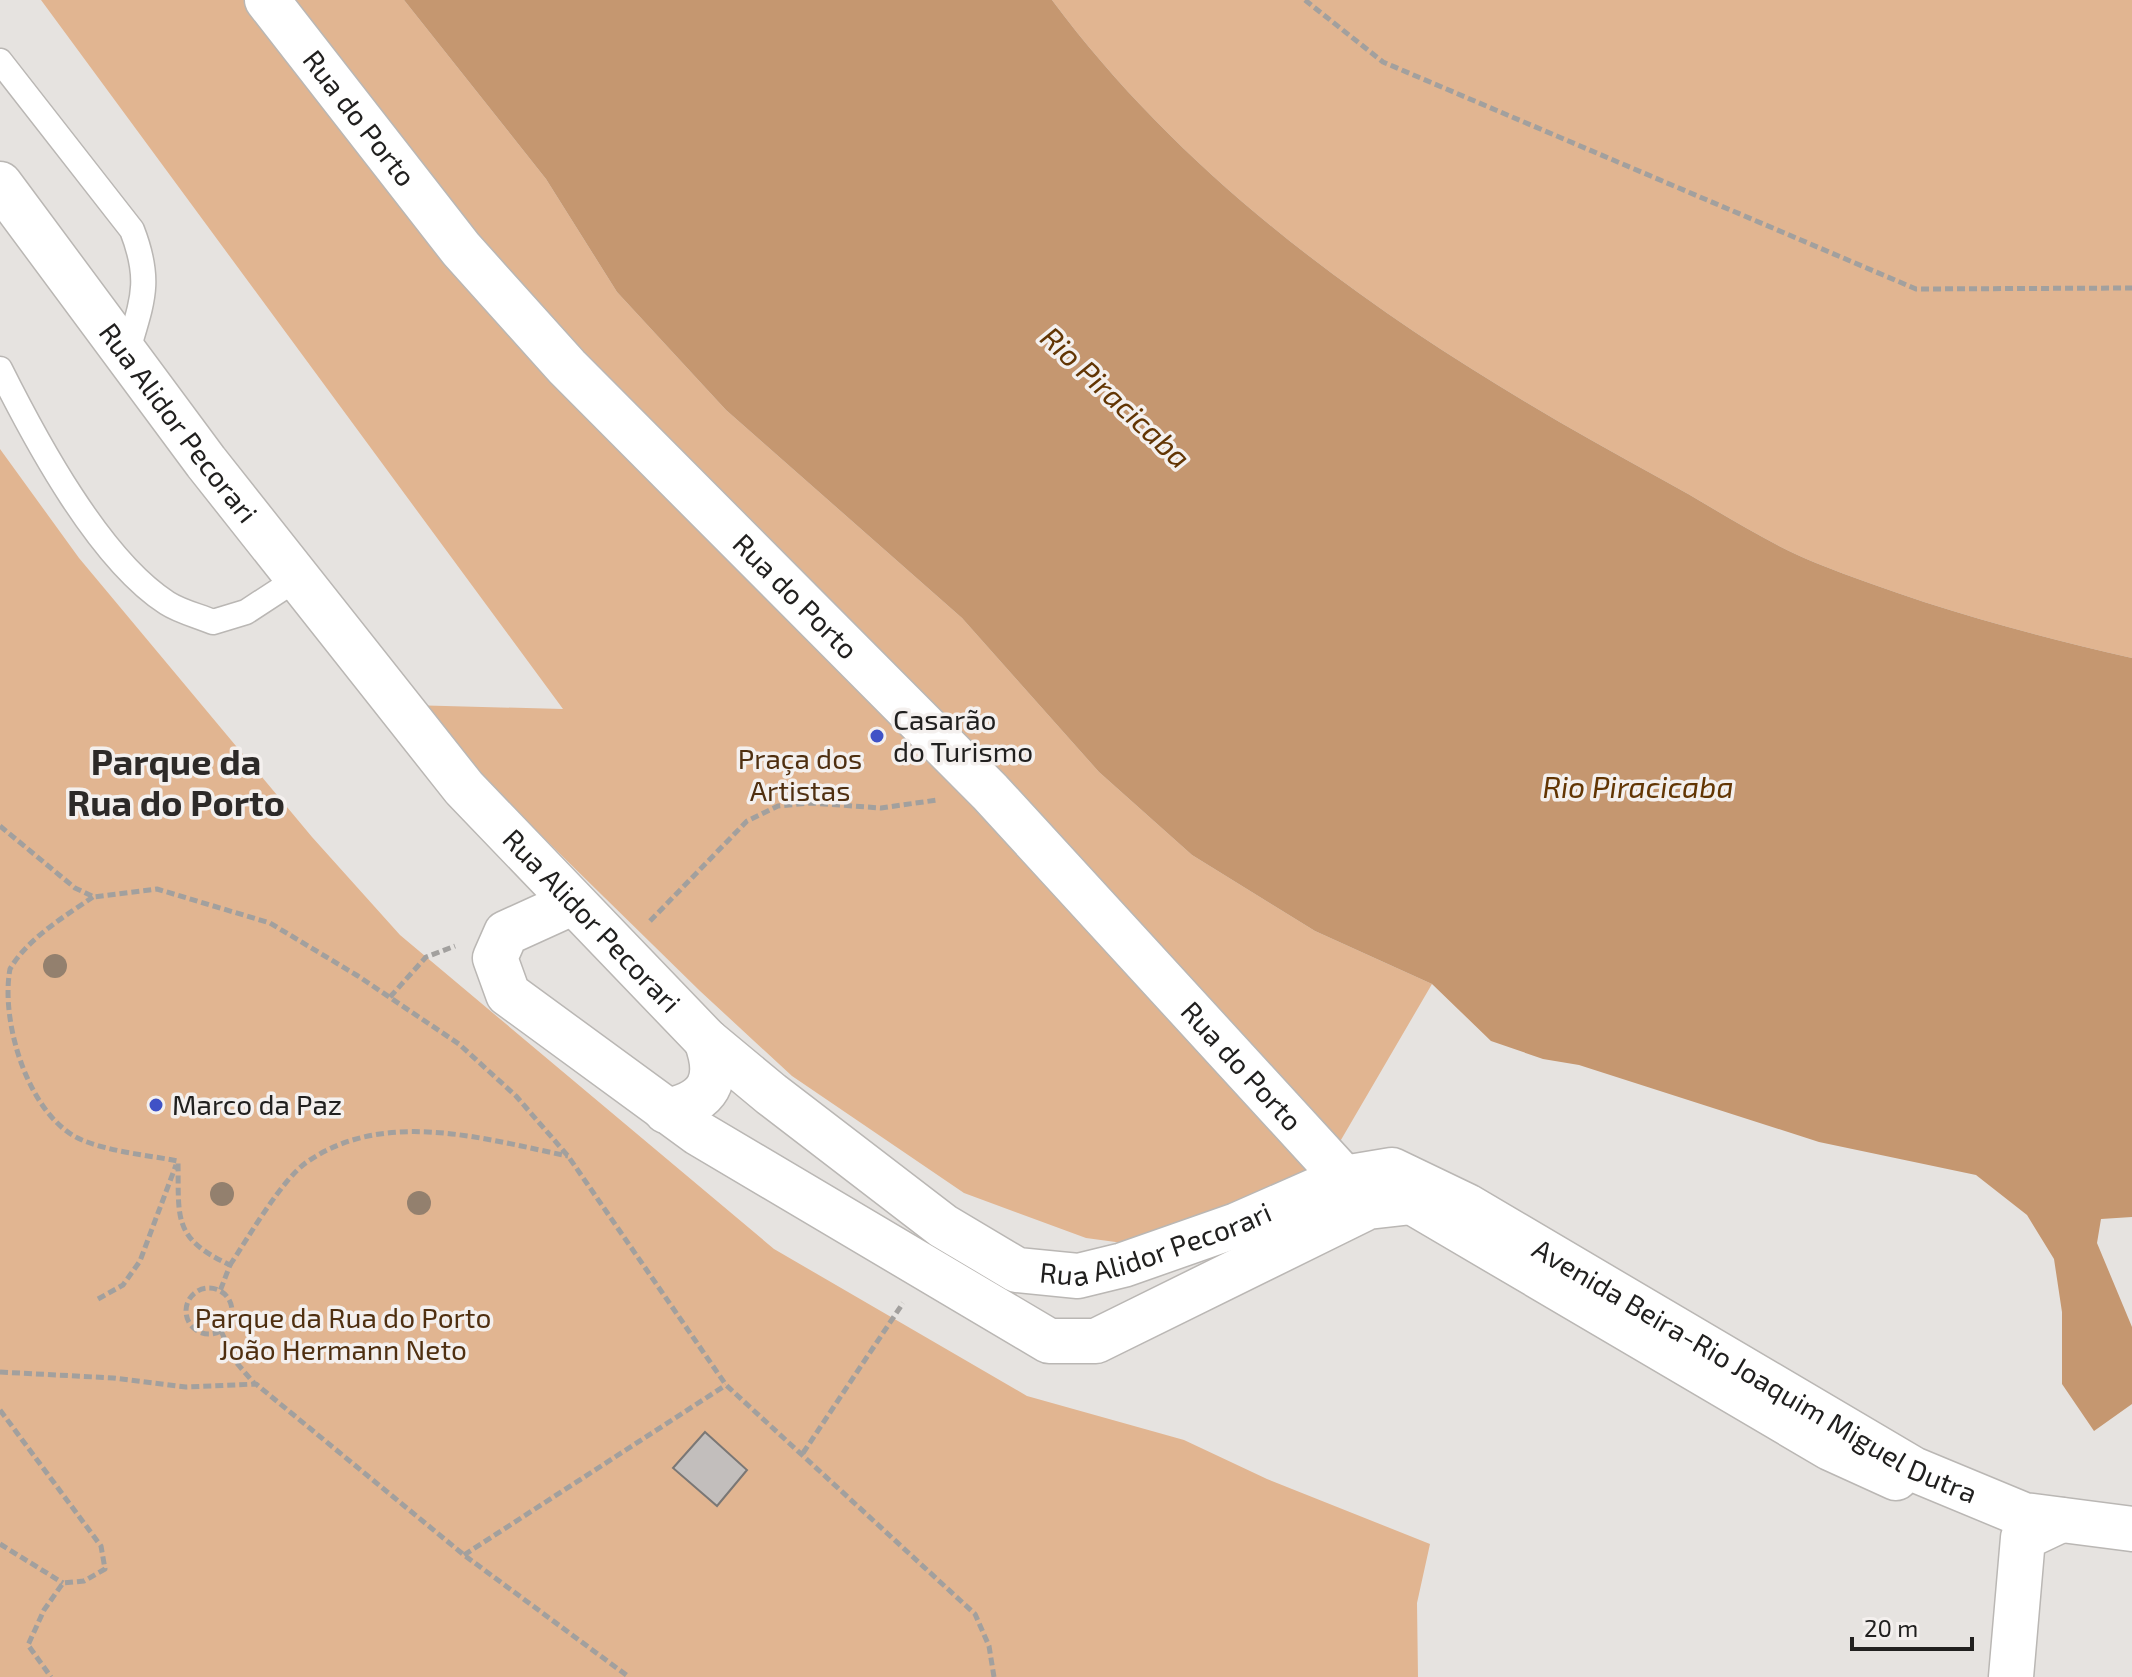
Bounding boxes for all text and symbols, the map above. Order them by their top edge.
street label: Rua do Porto [296,43,424,193]
street label: Rua Alidor Pecorari [93,316,265,529]
water label: Rio Piracicaba [1034,318,1199,475]
street label: Rua do Porto [726,526,866,666]
place label: Casarão do Turismo [893,702,1033,768]
marker: Casarão do Turismo [868,727,886,745]
district label: Parque da Rua do Porto [67,739,285,823]
park label: Praça dos Artistas [738,741,862,807]
water label: Rio Piracicaba [1542,768,1734,804]
street label: Rua Alidor Pecorari [496,821,688,1019]
street label: Rua do Porto [1175,994,1310,1137]
place label: Marco da Paz [172,1087,342,1121]
marker: Marco da Paz [147,1096,165,1114]
street label: Rua Alidor Pecorari [1038,1194,1276,1293]
street label: Avenida Beira-Rio Joaquim Miguel Dutra [1527,1231,1982,1510]
park label: Parque da Rua do Porto João Hermann Neto [195,1300,491,1366]
scale bar [1852,1601,1972,1651]
text: 20 m [1864,1613,1918,1642]

